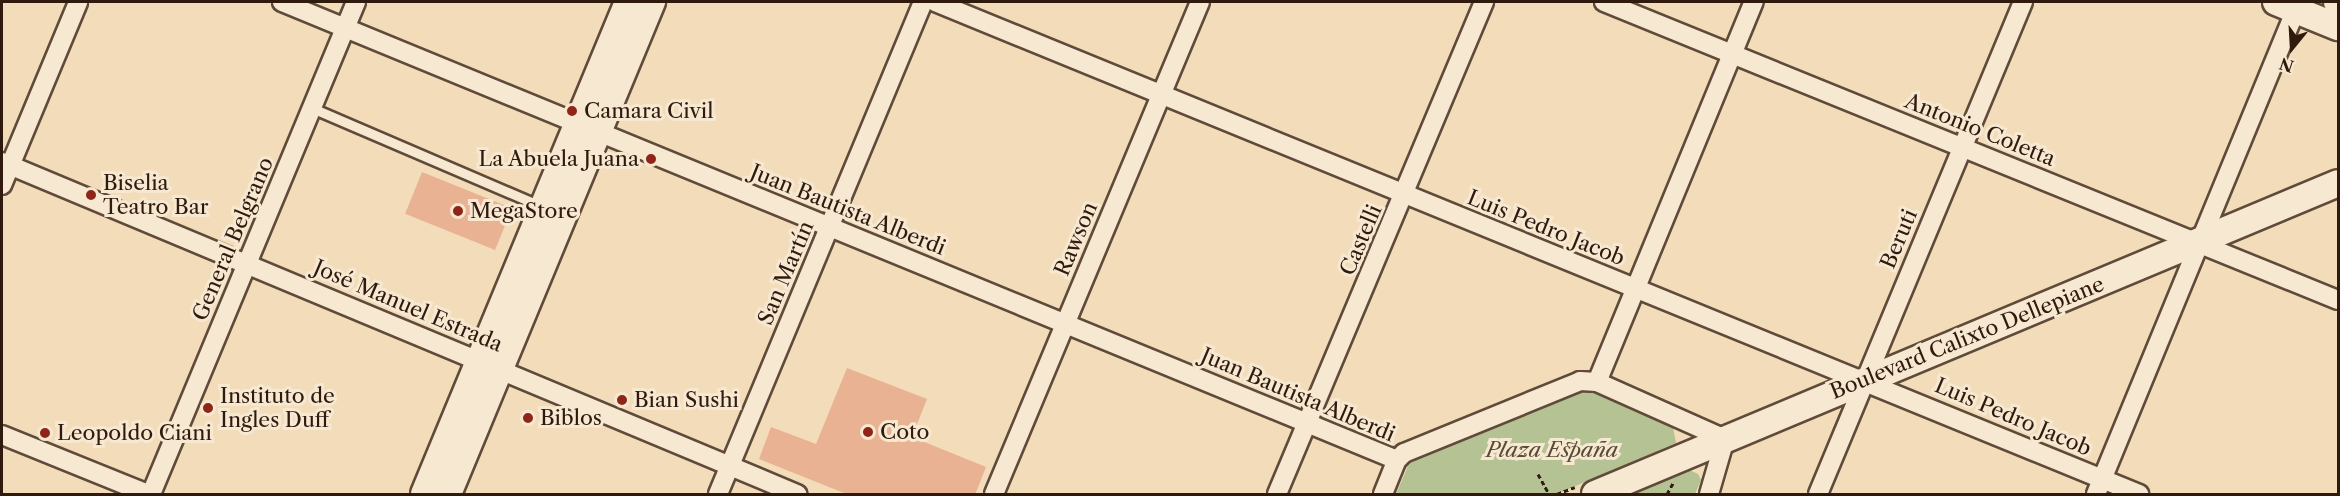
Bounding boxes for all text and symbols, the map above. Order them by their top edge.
north arrow [2262,18,2322,78]
text: N [2277,53,2296,77]
street label: Antonio Coletta [1901,88,2059,172]
place label: Camara Civil [584,98,714,124]
marker: Camara Civil [565,104,579,118]
place label: La Abuela Juana [477,146,639,172]
marker: La Abuela Juana [644,152,658,166]
street label: General Belgrano [187,154,279,324]
street label: Juan Bautista Alberdi [746,159,950,261]
place label: Biselia Teatro Bar [103,170,209,220]
street label: Luis Pedro Jacob [1464,185,1628,271]
marker: Biselia Teatro Bar [84,188,98,202]
place label: MegaStore [470,198,578,224]
street label: Rawson [1049,198,1103,280]
street label: Castelli [1335,201,1387,279]
marker: MegaStore [451,204,465,218]
street label: Beruti [1875,206,1923,272]
street label: San Martín [753,217,819,329]
street label: José Manuel Estrada [310,255,506,357]
street label: Boulevard Calixto Dellepiane [1826,271,2108,405]
street label: Juan Bautista Alberdi [1197,342,1399,448]
street label: Luis Pedro Jacob [1931,373,2095,461]
place label: Instituto de Ingles Duff [220,383,335,433]
place label: Bian Sushi [634,387,739,413]
marker: Bian Sushi [615,393,629,407]
marker: Instituto de Ingles Duff [201,401,215,415]
place label: Biblos [540,405,602,431]
marker: Biblos [521,411,535,425]
place label: Coto [880,419,929,445]
place label: Leopoldo Ciani [57,420,212,446]
marker: Coto [861,425,875,439]
marker: Leopoldo Ciani [38,426,52,440]
park label: Plaza España [1486,437,1618,463]

